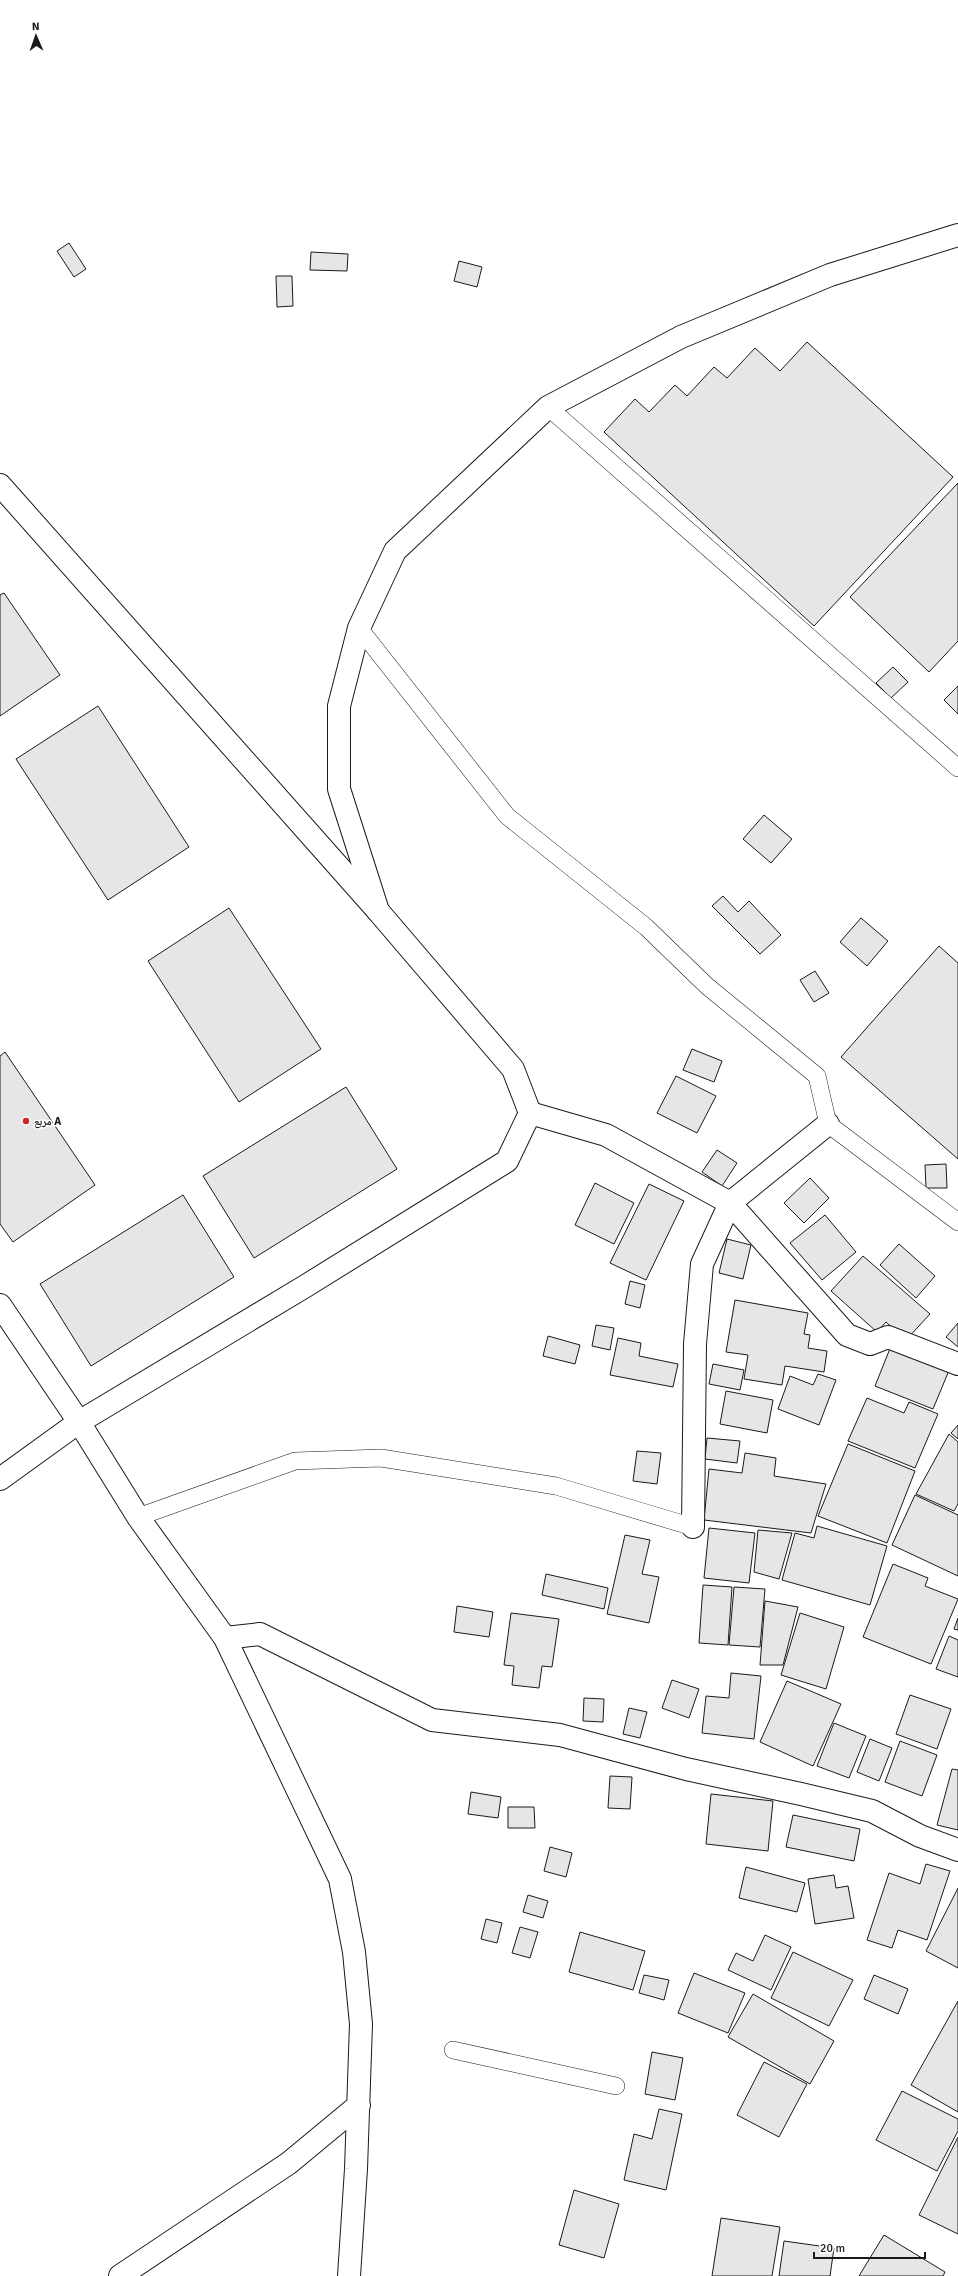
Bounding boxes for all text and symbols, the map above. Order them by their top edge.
north arrow [16,16,56,56]
text: N [32,20,40,33]
place label: مربع A [34,1115,61,1129]
marker: مربع A [21,1116,31,1126]
scale bar [814,2234,925,2260]
text: 20 m [820,2241,845,2256]

